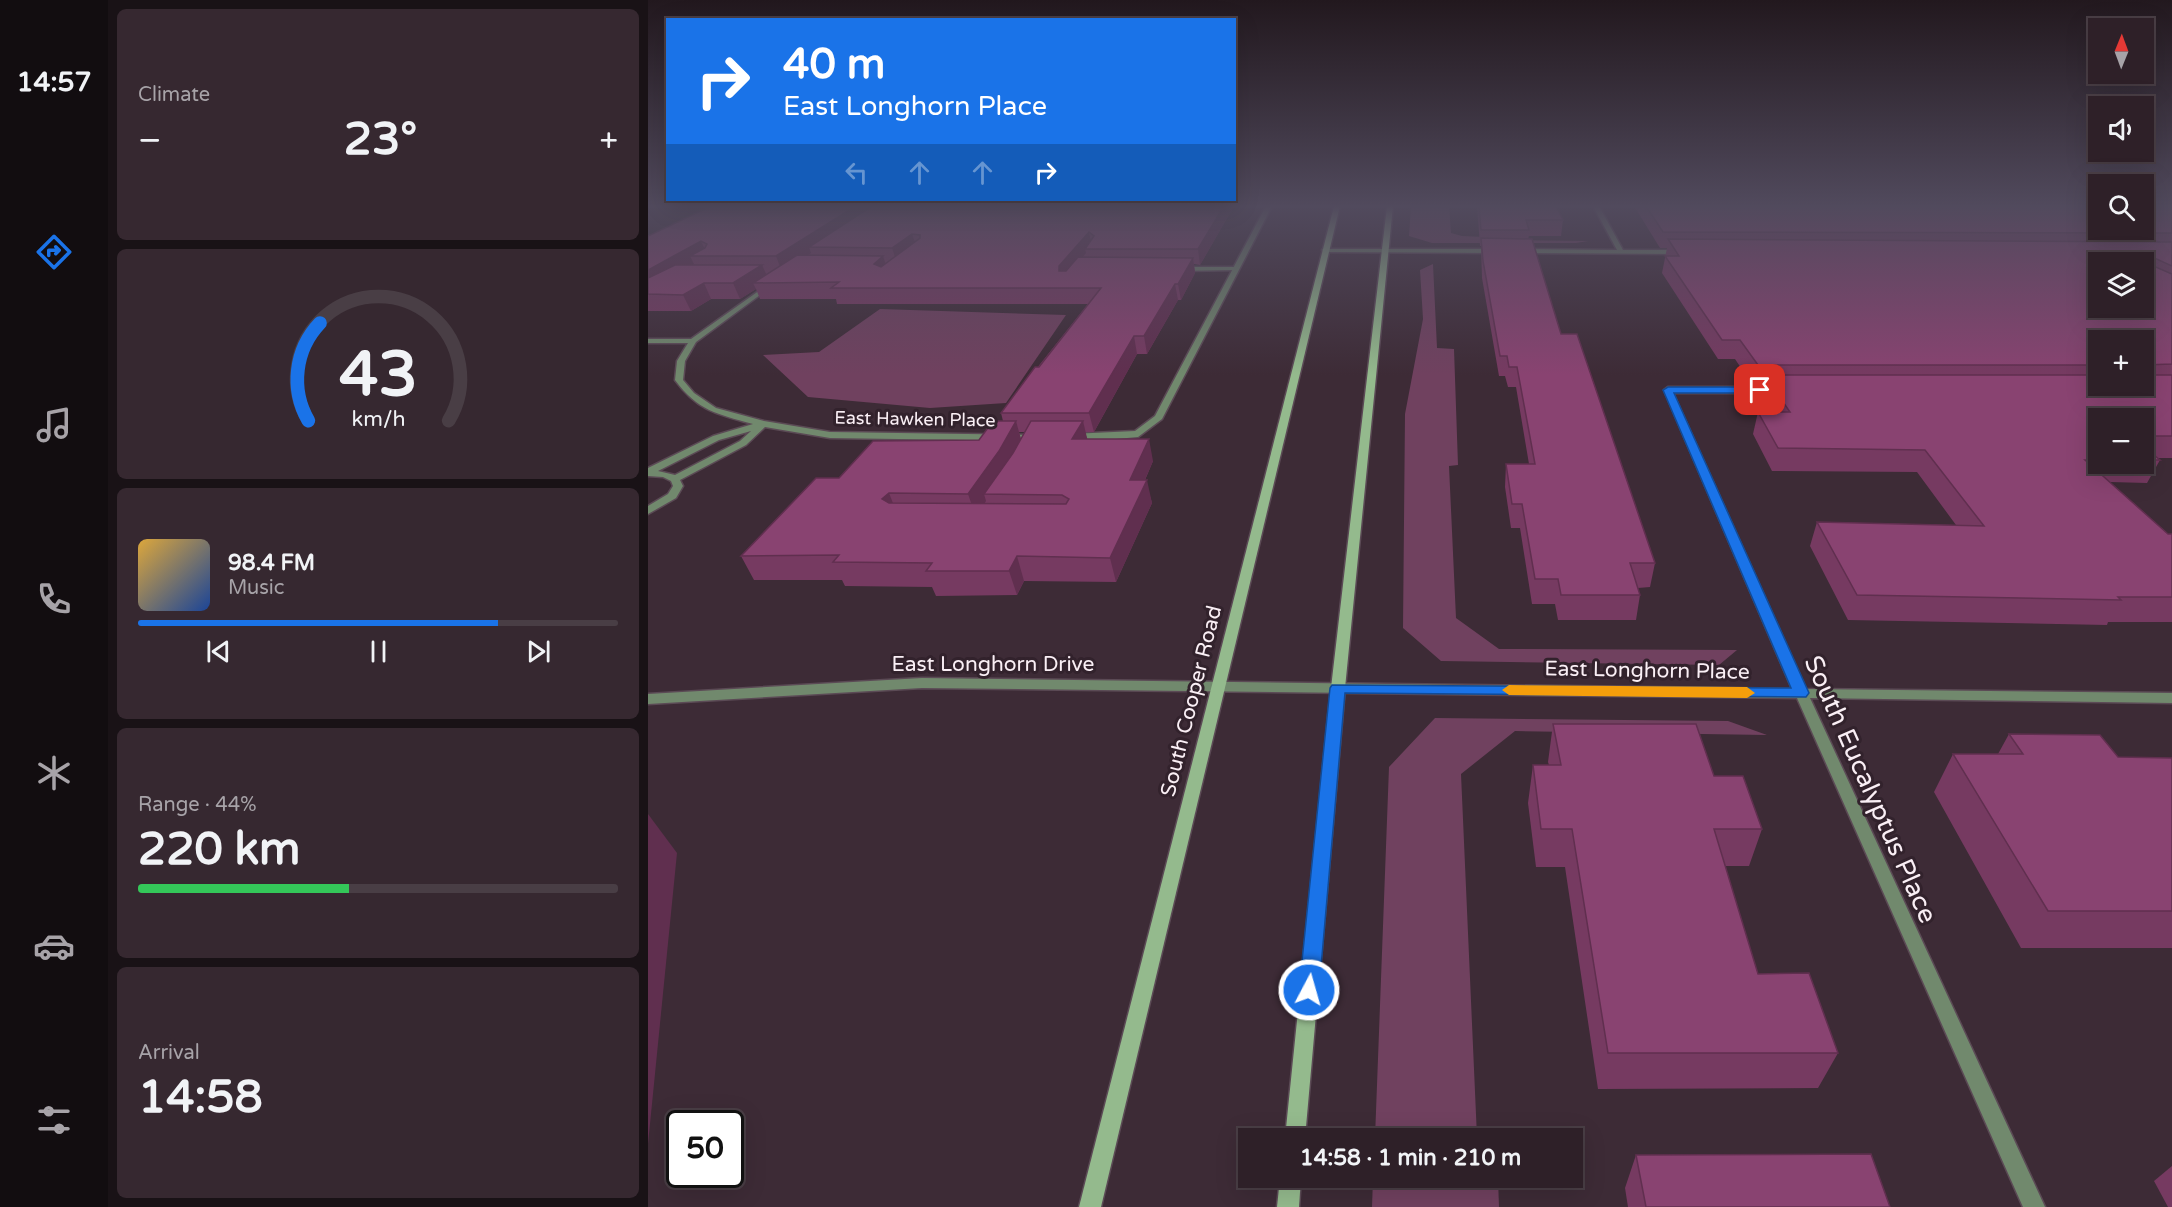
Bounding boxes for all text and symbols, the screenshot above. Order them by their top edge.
north arrow [2088,18,2154,84]
map controls [2088,18,2154,474]
text: 40 m [783,39,885,90]
icon: right [684,42,762,120]
text: 14:57 [17,66,91,99]
text: Climate [138,83,210,107]
text: East Longhorn Place [783,90,1047,123]
button: sound [2088,96,2154,162]
text: 23° [344,113,417,167]
text: − [138,121,162,160]
text: + [599,121,618,160]
icon: left [840,156,873,189]
icon: ahead [903,156,936,189]
icon: ahead [966,156,999,189]
icon: right [1029,156,1062,189]
button: search [2088,174,2154,240]
icon: directions [33,231,75,273]
button: layers [2088,252,2154,318]
button: + [2088,330,2154,396]
text: 43 [339,338,417,413]
pin [1734,364,1785,415]
icon: arrive [1743,373,1776,406]
icon: music [33,404,75,446]
text: km/h [351,406,405,432]
street label: East Hawken Place [834,407,996,431]
button: − [2088,408,2154,474]
text: 98.4 FM [228,550,315,576]
text: Music [228,576,284,600]
icon: phone [33,578,75,620]
street label: South Cooper Road [1156,603,1227,799]
icon: previous [202,635,235,668]
icon: pause [362,635,395,668]
icon: next [522,635,555,668]
street label: South Eucalyptus Place [1798,651,1944,928]
street label: East Longhorn Drive [891,652,1095,677]
street label: East Longhorn Place [1544,656,1750,685]
icon: climate [33,752,75,794]
text: Range · 44% [138,793,257,817]
text: 220 km [138,823,300,877]
icon: car [33,925,75,967]
position arrow [1277,958,1341,1022]
text: Arrival [138,1041,200,1065]
text: 14:58 [138,1071,263,1125]
icon: filters [33,1099,75,1141]
speed limit sign: 50 [666,1110,744,1188]
text: 14:58 · 1 min · 210 m [1300,1145,1521,1171]

